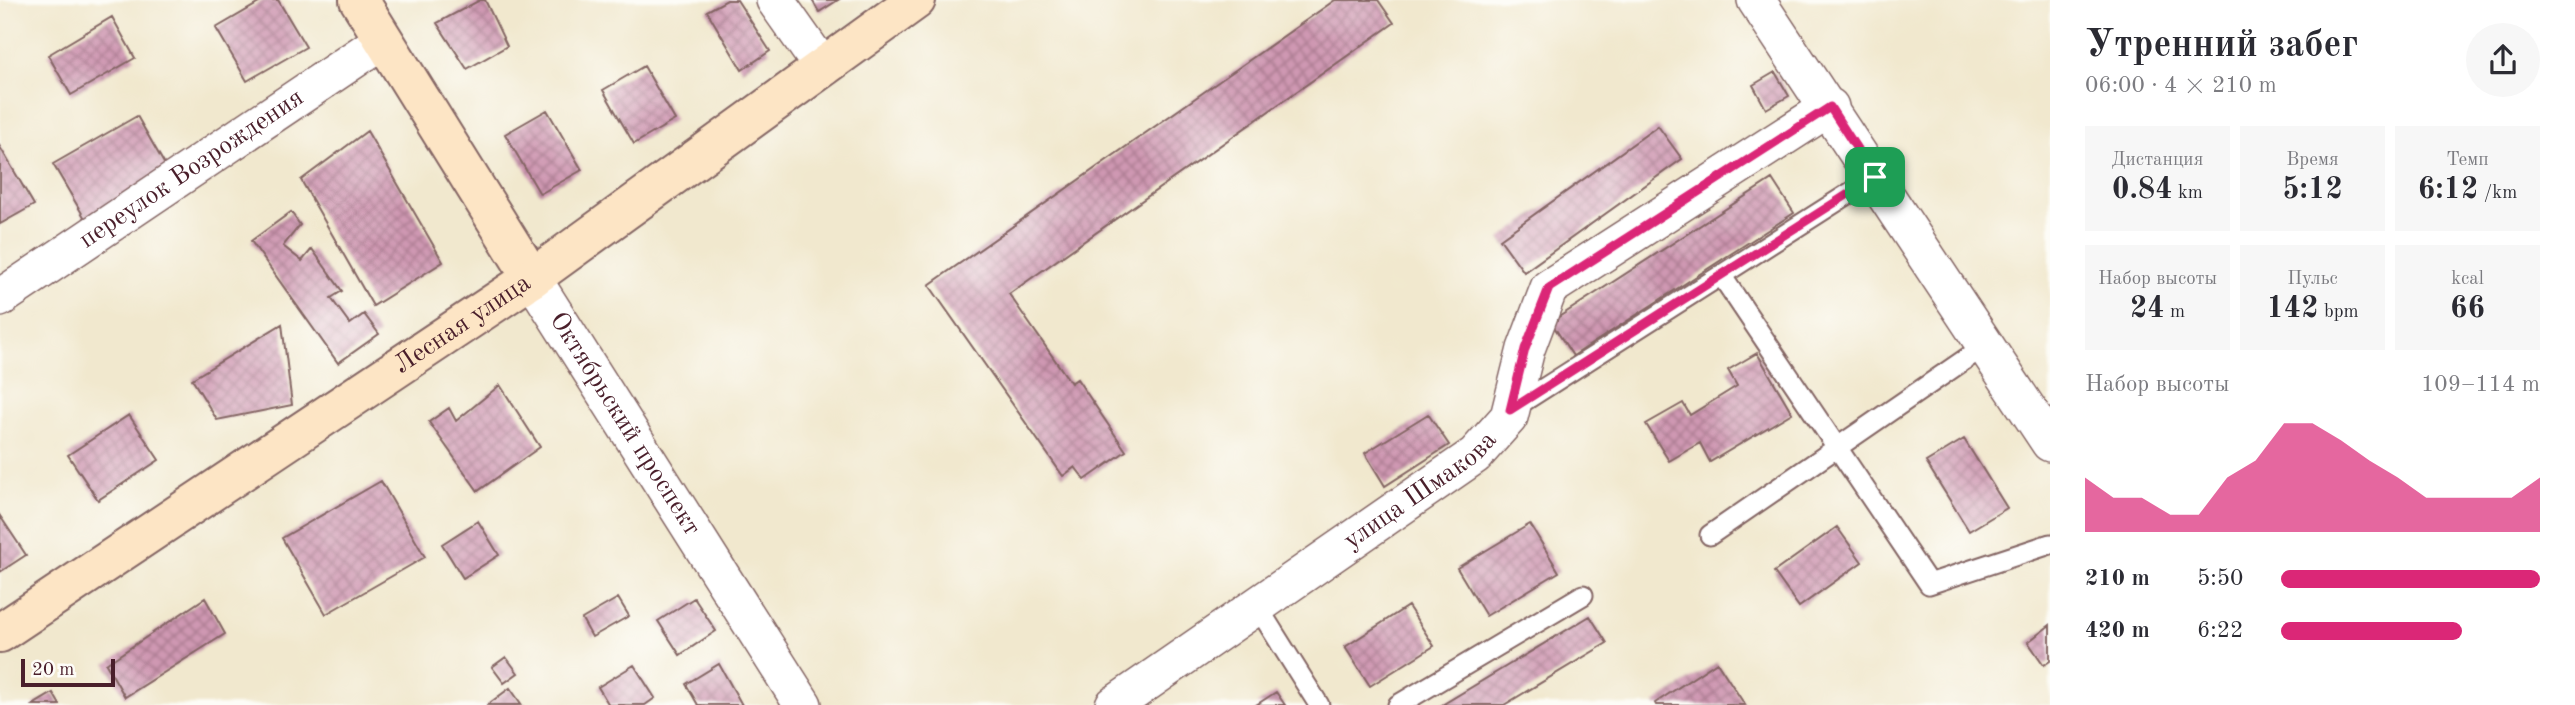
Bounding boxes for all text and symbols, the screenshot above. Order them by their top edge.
button: share [2466,23,2540,97]
text: Утренний забег [2085,27,2358,65]
text: 06:00 · 4 × 210 m [2085,74,2277,97]
street label: переулок Возрождения [75,84,308,253]
pin [1845,147,1905,207]
text: Дистанция [2112,151,2203,170]
text: Время [2286,151,2339,170]
text: Темп [2446,151,2489,170]
icon: arrive [1856,158,1894,196]
text: 0.84 [2112,175,2173,205]
text: 5:12 [2282,175,2343,205]
text: 6:12 [2418,175,2478,205]
text: km [2173,184,2203,203]
text: /km [2478,184,2517,203]
street label: Лесная улица [390,270,536,379]
text: Набор высоты [2098,270,2217,289]
text: Пульс [2287,270,2338,289]
text: kcal [2451,270,2484,289]
text: 24 [2130,294,2165,324]
text: 142 [2266,294,2319,324]
text: 66 [2450,294,2485,324]
text: m [2165,303,2185,322]
text: bpm [2319,303,2359,322]
street label: Октябрьский проспект [544,308,705,540]
text: Набор высоты [2085,373,2229,396]
text: 109–114 m [2421,373,2540,396]
street label: улица Шмакова [1339,427,1502,554]
text: 210 m [2085,567,2150,590]
text: 5:50 [2197,567,2243,590]
text: 420 m [2085,619,2150,642]
text: 6:22 [2197,619,2243,642]
scale bar [21,656,116,688]
text: 20 m [32,661,74,680]

